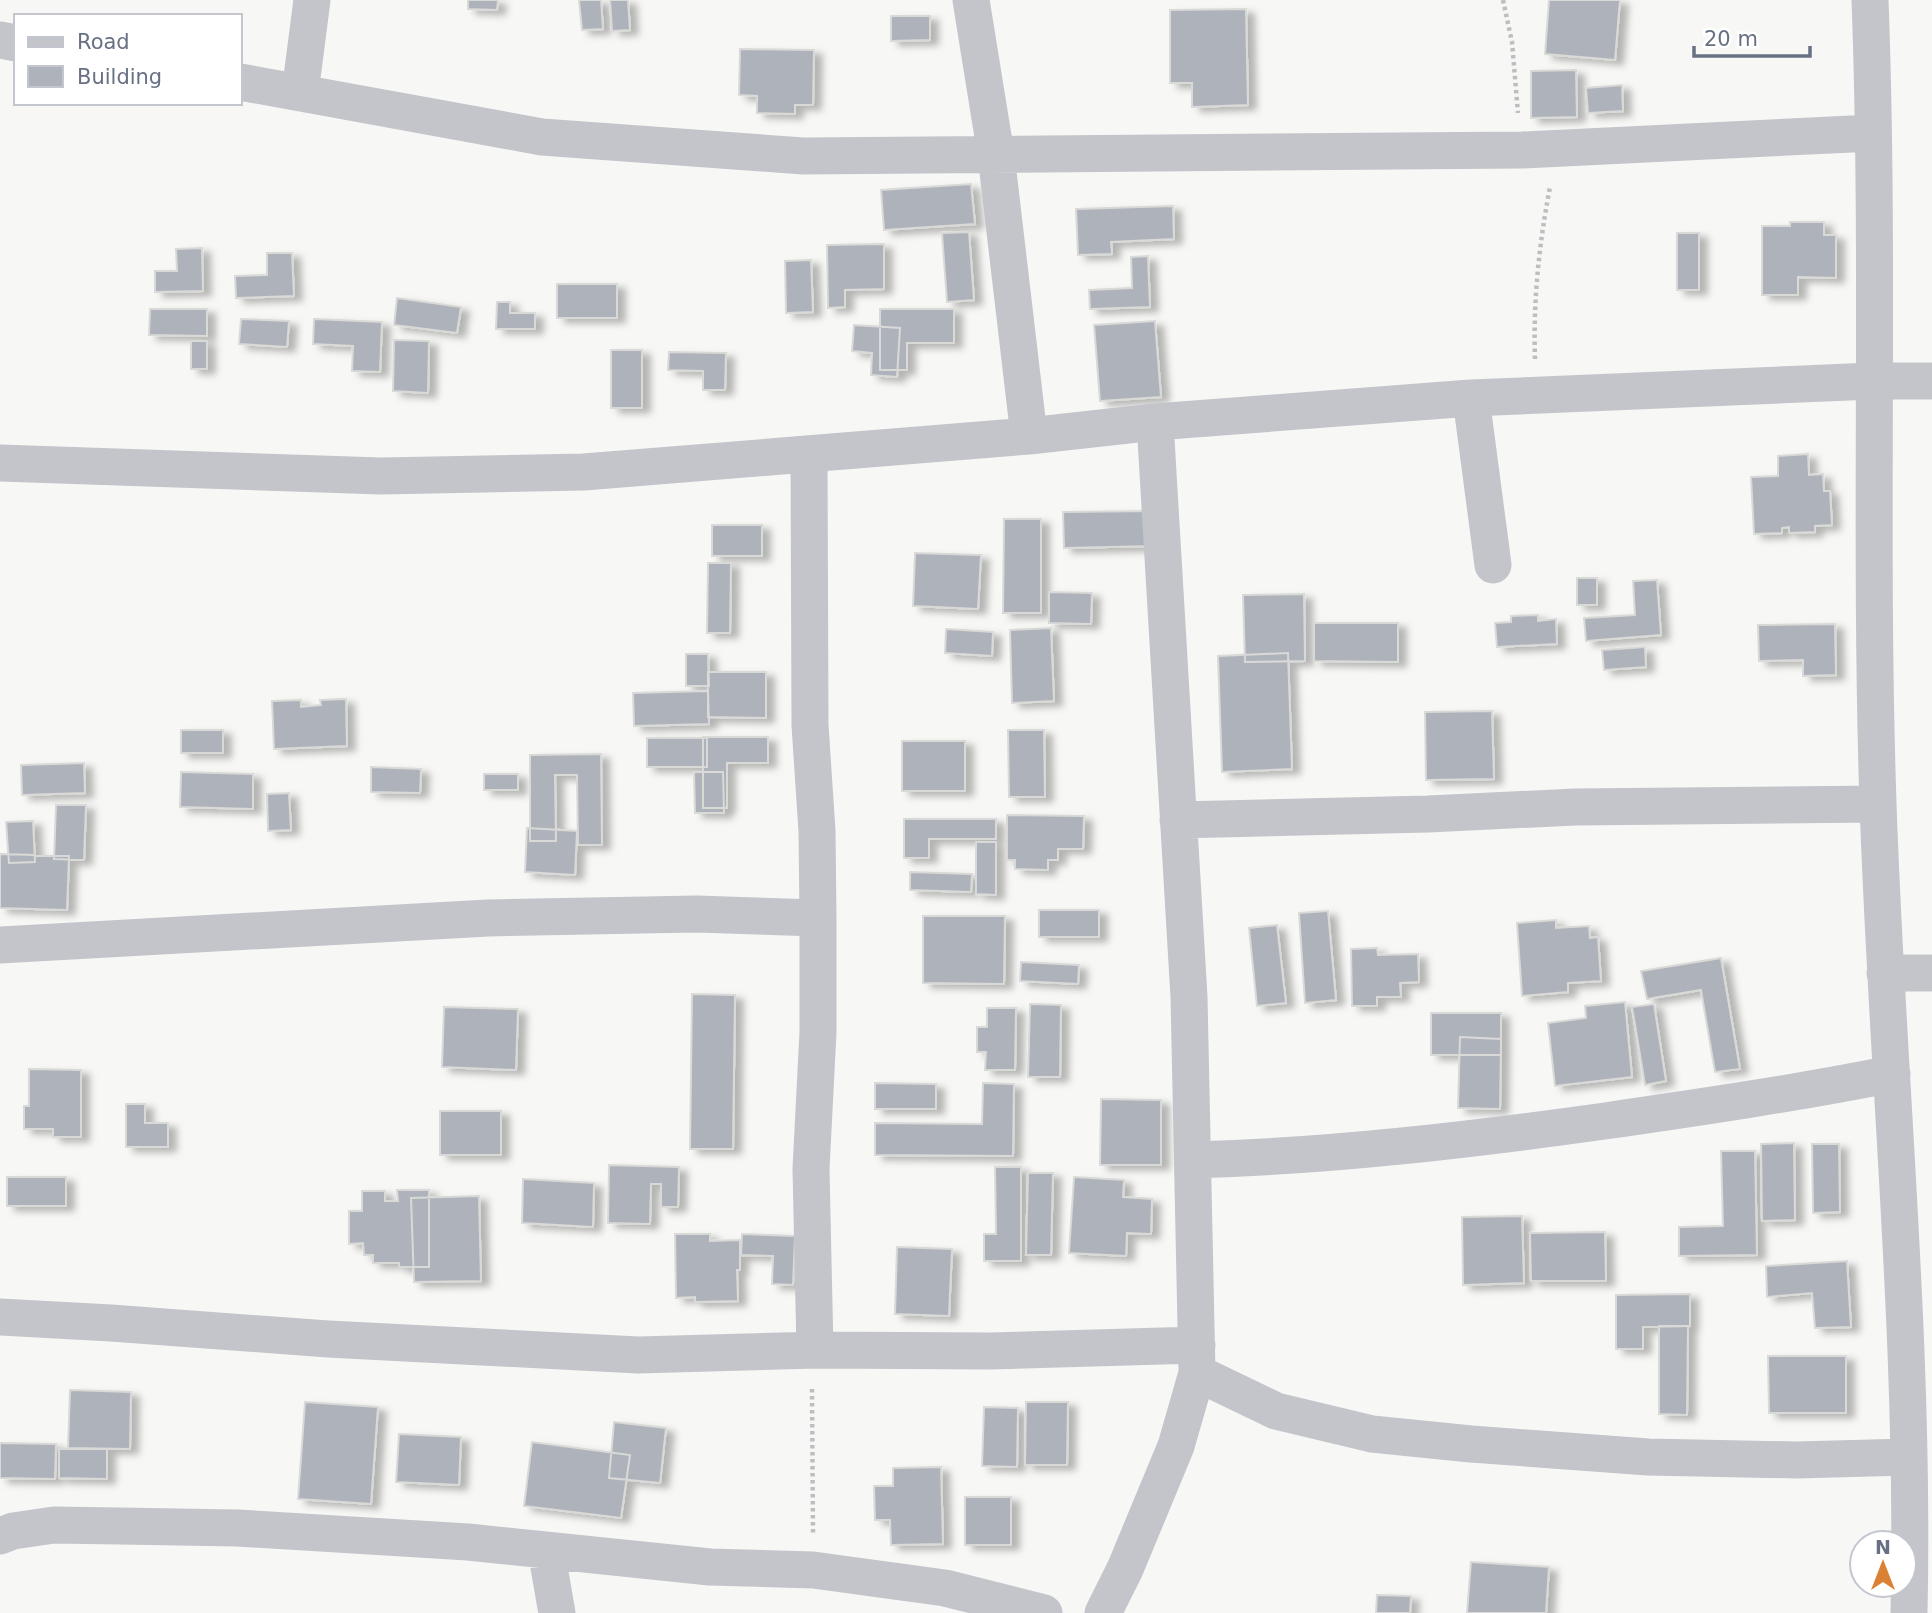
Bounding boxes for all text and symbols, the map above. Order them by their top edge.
legend [14,14,242,105]
scale bar [1694,14,1810,58]
text: 20 m [1704,27,1758,51]
text: Road [77,30,130,54]
text: Building [77,65,162,89]
north arrow [1848,1529,1918,1599]
text: N [1875,1536,1891,1558]

